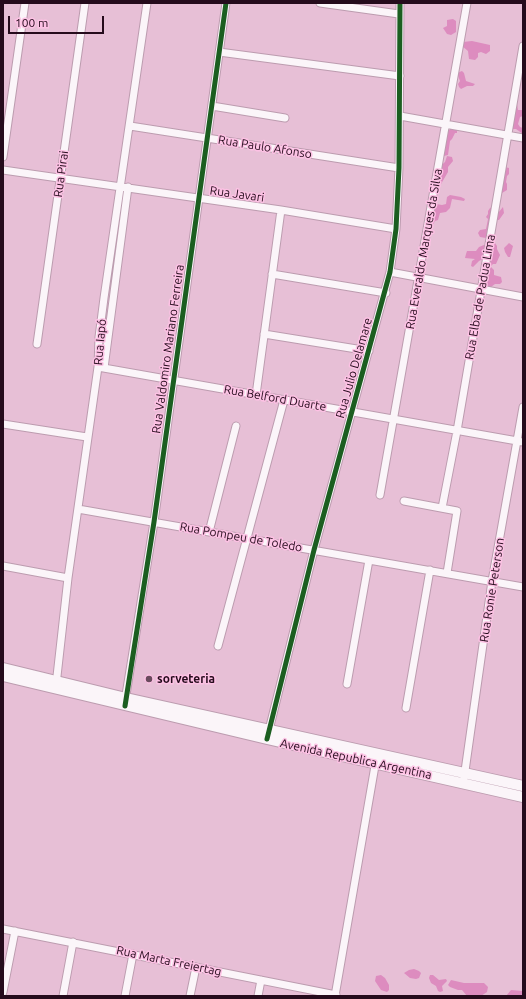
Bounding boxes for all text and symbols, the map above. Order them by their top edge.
scale bar [10,8,106,34]
text: 100 m [15,16,48,29]
street label: Rua Paulo Afonso [217,132,313,162]
street label: Rua Pirai [51,150,71,198]
street label: Rua Everaldo Marques da Silva [403,168,445,330]
street label: Rua Javari [209,183,265,205]
street label: Rua Elba de Padua Lima [462,233,498,361]
street label: Rua Valdomiro Mariano Ferreira [149,263,187,435]
street label: Rua Julio Delamare [333,316,375,420]
street label: Rua Iapó [91,318,109,366]
street label: Rua Belford Duarte [223,382,327,414]
street label: Rua Pompeu de Toledo [179,519,303,555]
street label: Rua Ronie Peterson [477,537,507,643]
place label: sorveteria [157,672,215,686]
marker: sorveteria [144,674,154,684]
street label: Avenida Republica Argentina [279,736,433,782]
street label: Rua Marta Freiertag [115,943,223,979]

